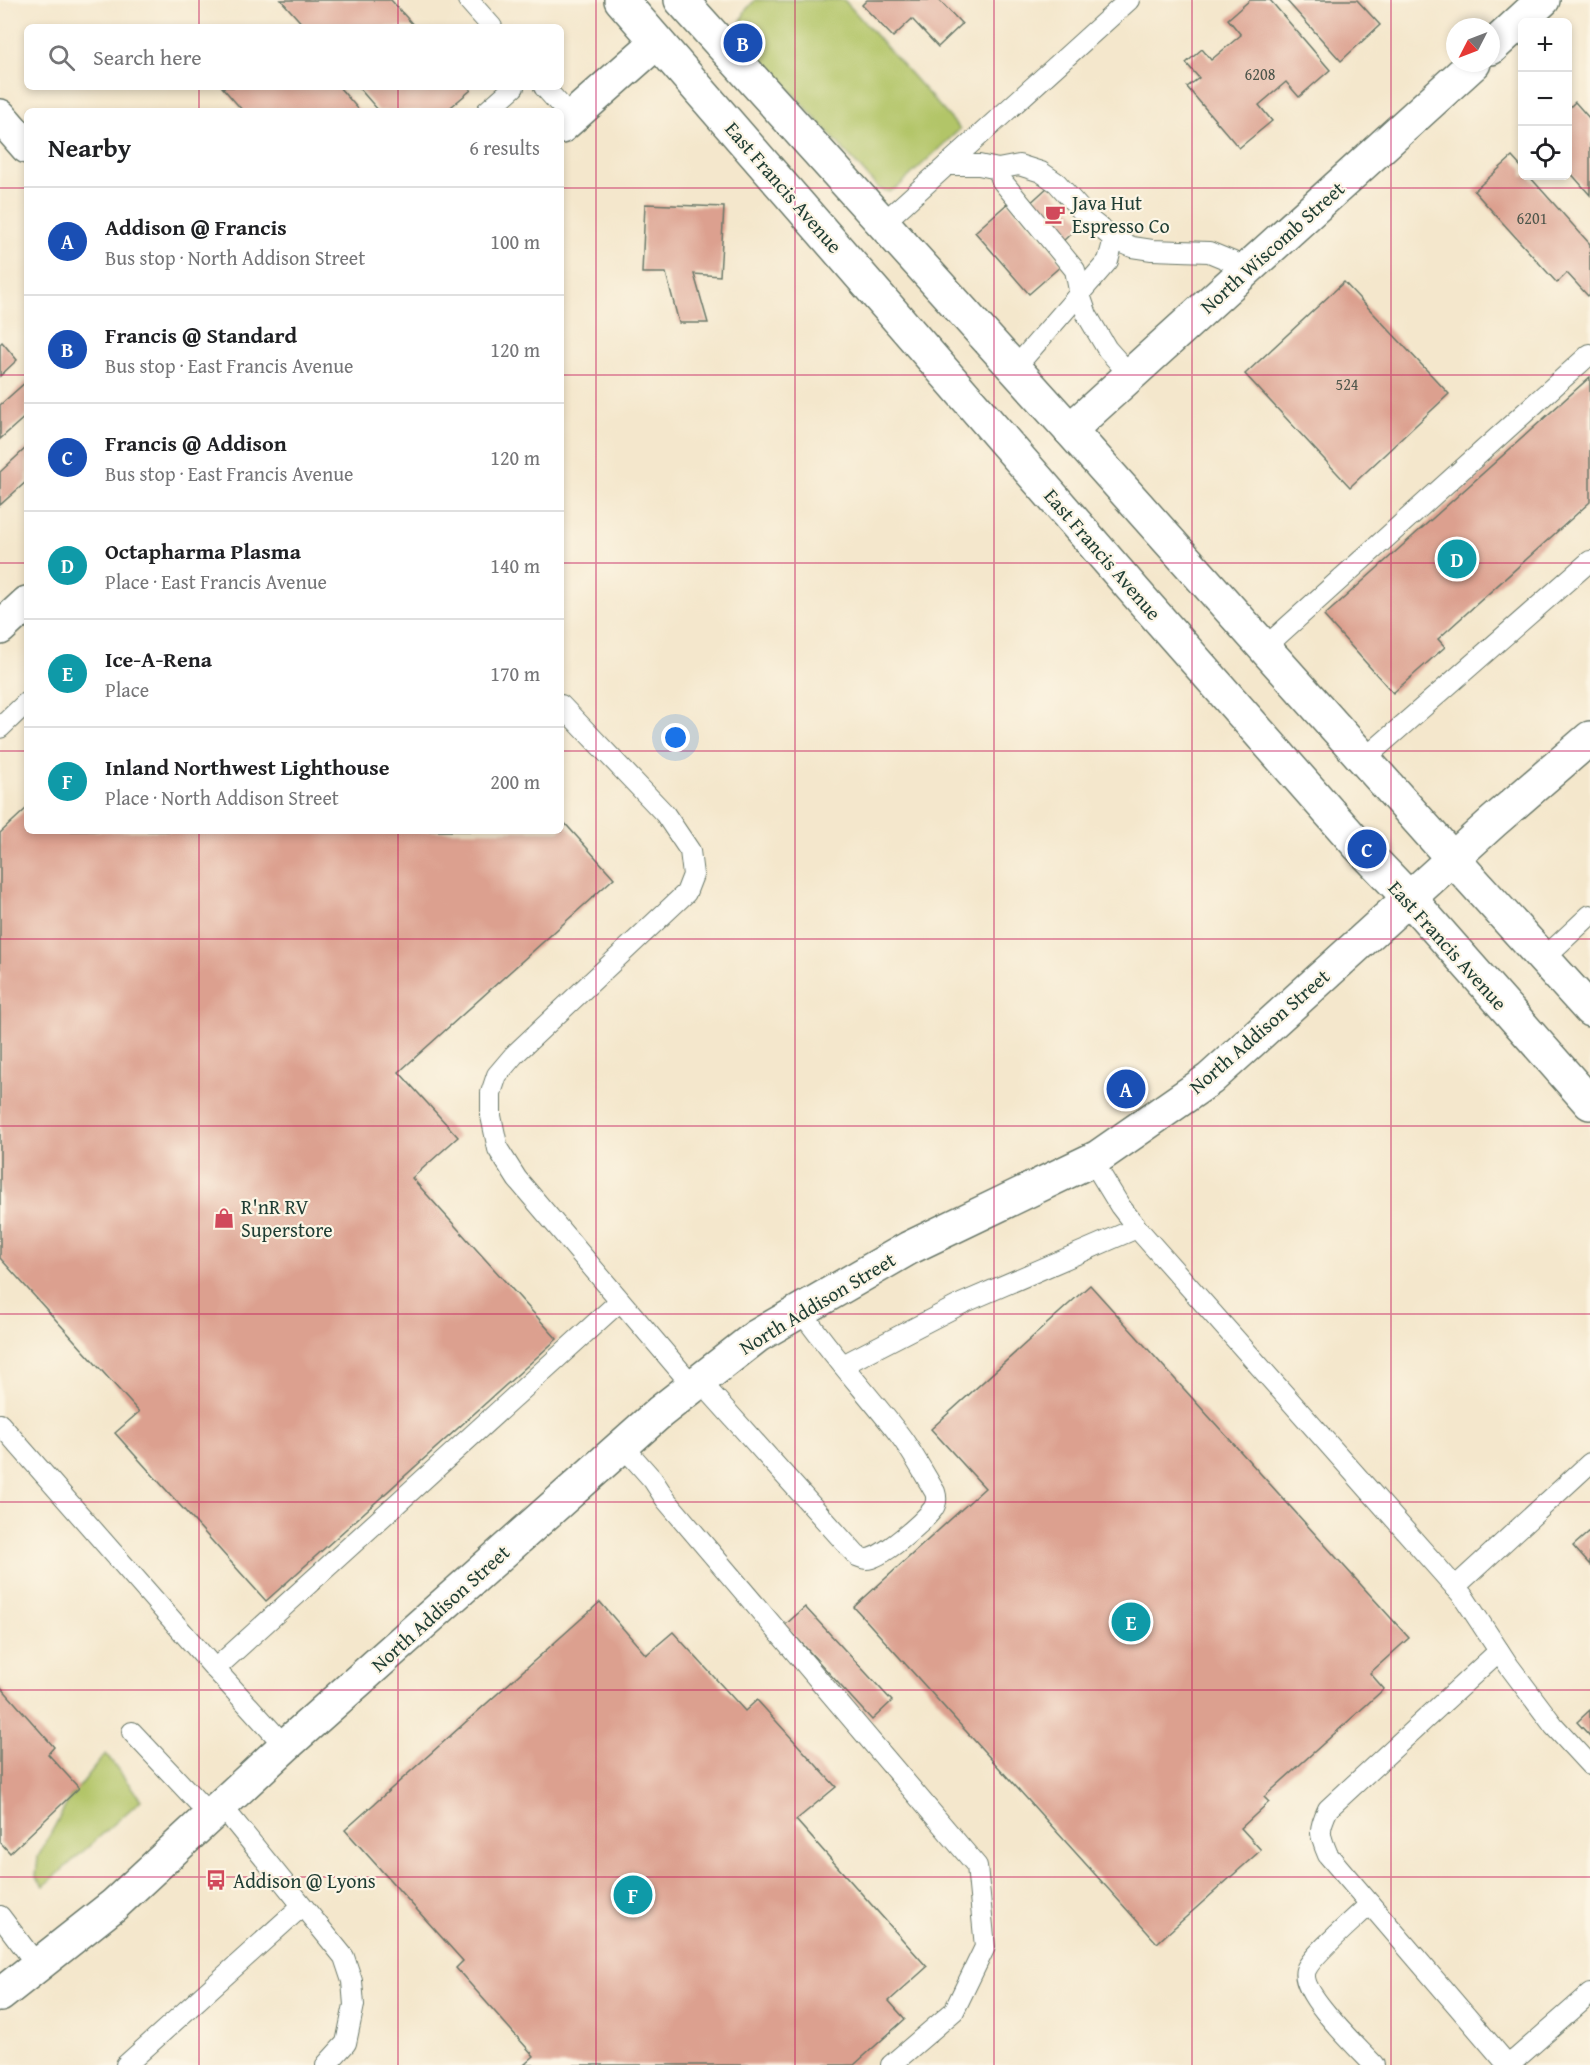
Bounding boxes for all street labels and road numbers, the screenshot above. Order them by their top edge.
street label: East Francis Avenue [719,115,849,259]
street label: North Wiscomb Street [1193,174,1351,320]
street label: East Francis Avenue [1038,482,1168,626]
street label: East Francis Avenue [1382,874,1514,1016]
street label: North Addison Street [1182,962,1336,1100]
street label: North Addison Street [733,1245,901,1361]
street label: North Addison Street [364,1538,516,1678]

